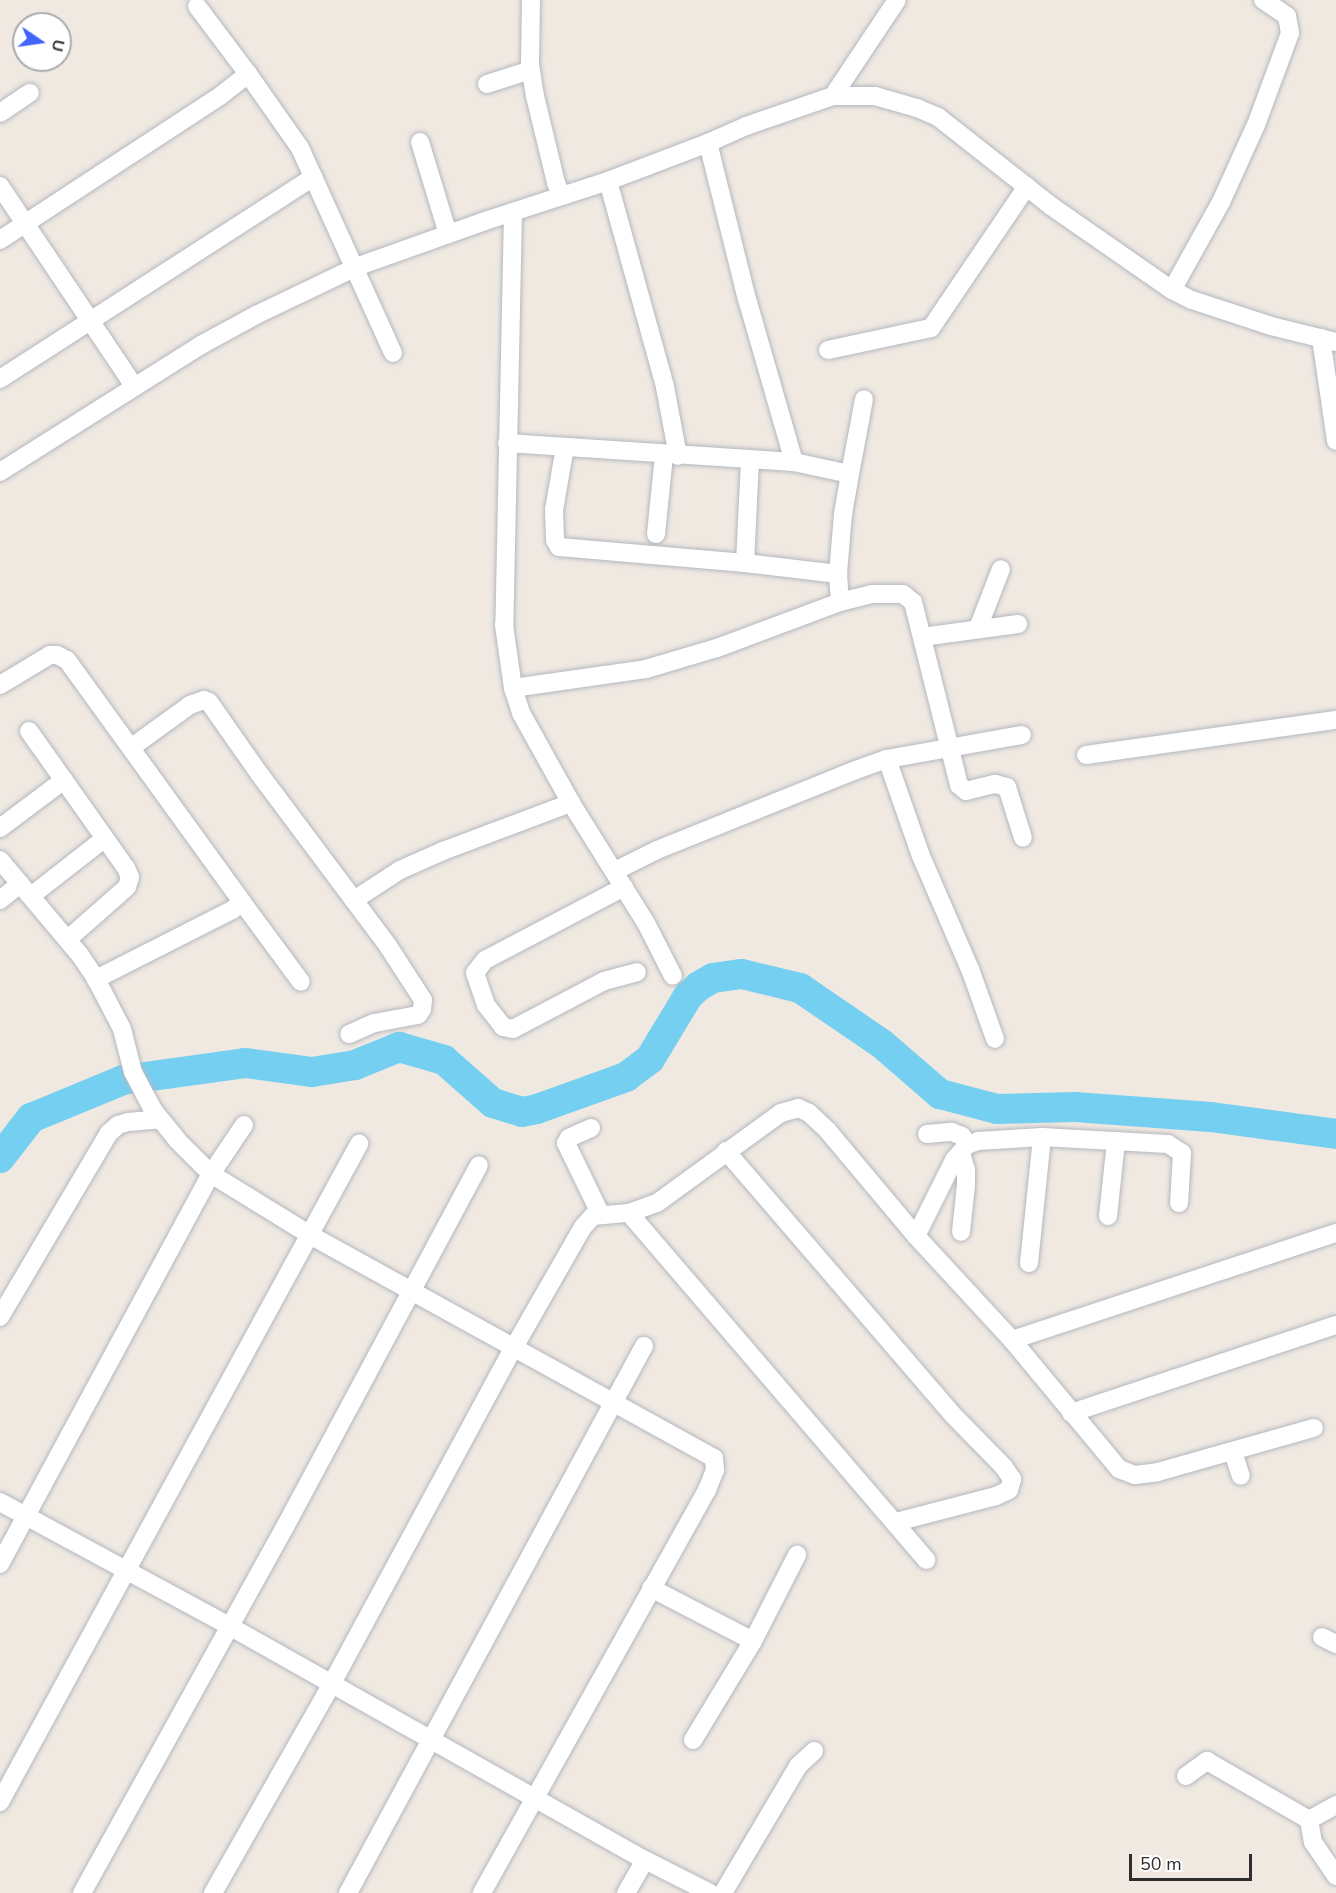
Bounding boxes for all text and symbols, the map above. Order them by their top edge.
north arrow [12,12,72,72]
text: U [46,37,70,54]
scale bar [1132,1842,1255,1880]
text: 50 m [1140,1852,1182,1876]

